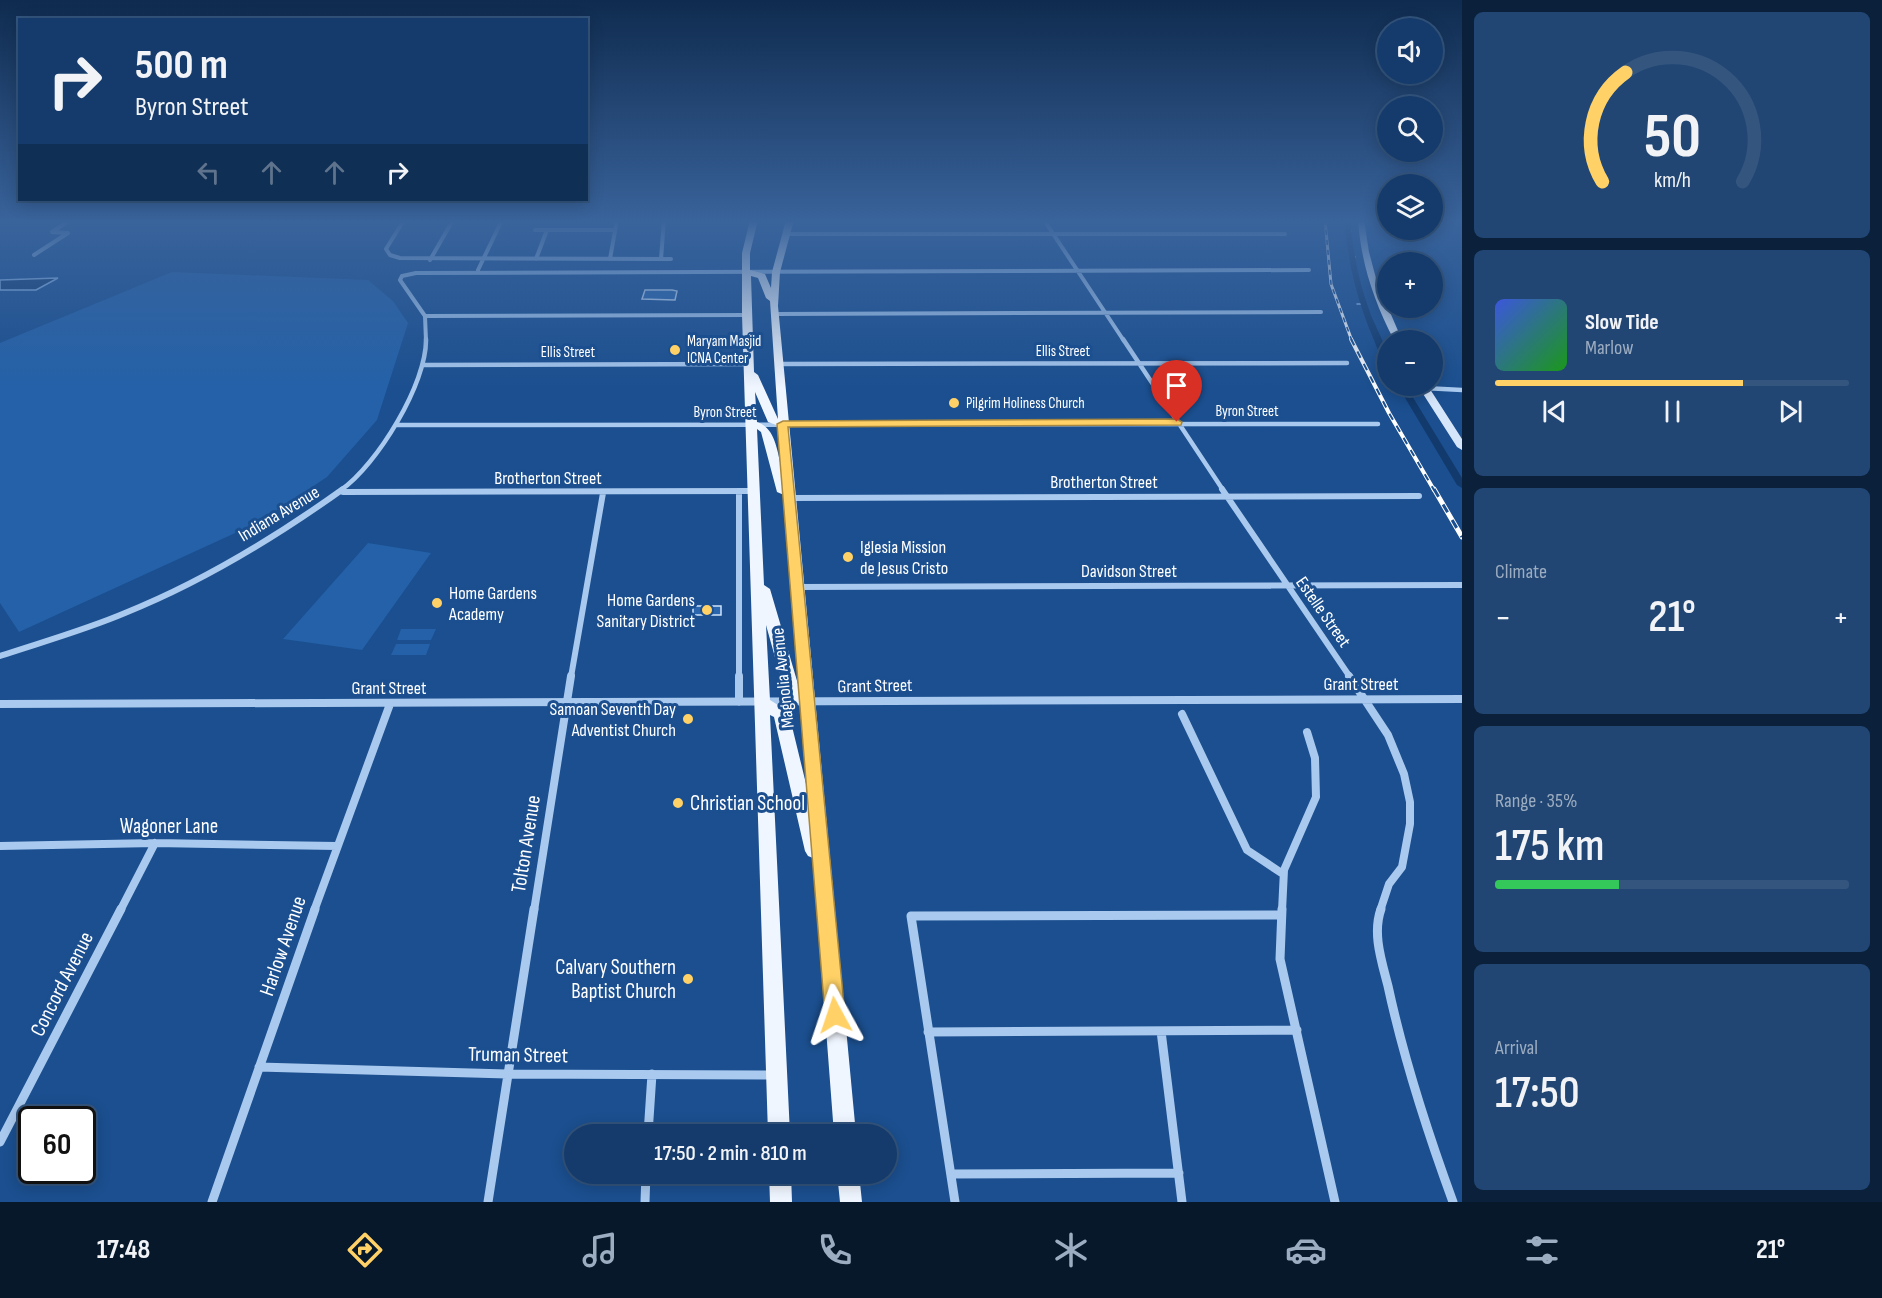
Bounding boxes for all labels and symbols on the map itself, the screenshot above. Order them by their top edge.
place label: Maryam Masjid ICNA Center [687,332,761,368]
street label: Ellis Street [1036,342,1091,361]
street label: Ellis Street [541,343,596,362]
marker: Maryam Masjid ICNA Center [668,343,682,357]
pin [1151,360,1202,422]
place label: Pilgrim Holiness Church [966,394,1085,413]
marker: Pilgrim Holiness Church [947,396,961,410]
street label: Byron Street [1215,402,1279,421]
street label: Byron Street [693,403,757,422]
street label: Brotherton Street [494,468,602,489]
street label: Brotherton Street [1050,472,1158,493]
street label: Indiana Avenue [235,482,323,546]
place label: Iglesia Mission de Jesus Cristo [860,537,948,579]
marker: Iglesia Mission de Jesus Cristo [841,550,855,564]
street label: Davidson Street [1081,561,1177,582]
street label: Estelle Street [1291,573,1355,652]
place label: Home Gardens Academy [448,583,537,625]
place label: Home Gardens Sanitary District [597,590,696,632]
marker: Home Gardens Academy [430,596,444,610]
marker: Home Gardens Sanitary District [700,603,714,617]
street label: Magnolia Avenue [767,627,799,729]
street label: Grant Street [1324,674,1399,695]
street label: Grant Street [837,675,913,697]
street label: Grant Street [352,678,427,699]
place label: Samoan Seventh Day Adventist Church [550,699,676,741]
marker: Samoan Seventh Day Adventist Church [681,712,695,726]
place label: Christian School [690,791,805,816]
street label: Tolton Avenue [506,793,546,895]
marker: Christian School [671,796,685,810]
street label: Wagoner Lane [120,814,218,839]
street label: Harlow Avenue [254,893,312,999]
street label: Concord Avenue [25,928,99,1040]
place label: Calvary Southern Baptist Church [555,955,676,1004]
marker: Calvary Southern Baptist Church [681,972,695,986]
position arrow [803,983,867,1047]
street label: Truman Street [468,1042,568,1068]
speed limit sign: 60 [18,1106,96,1184]

